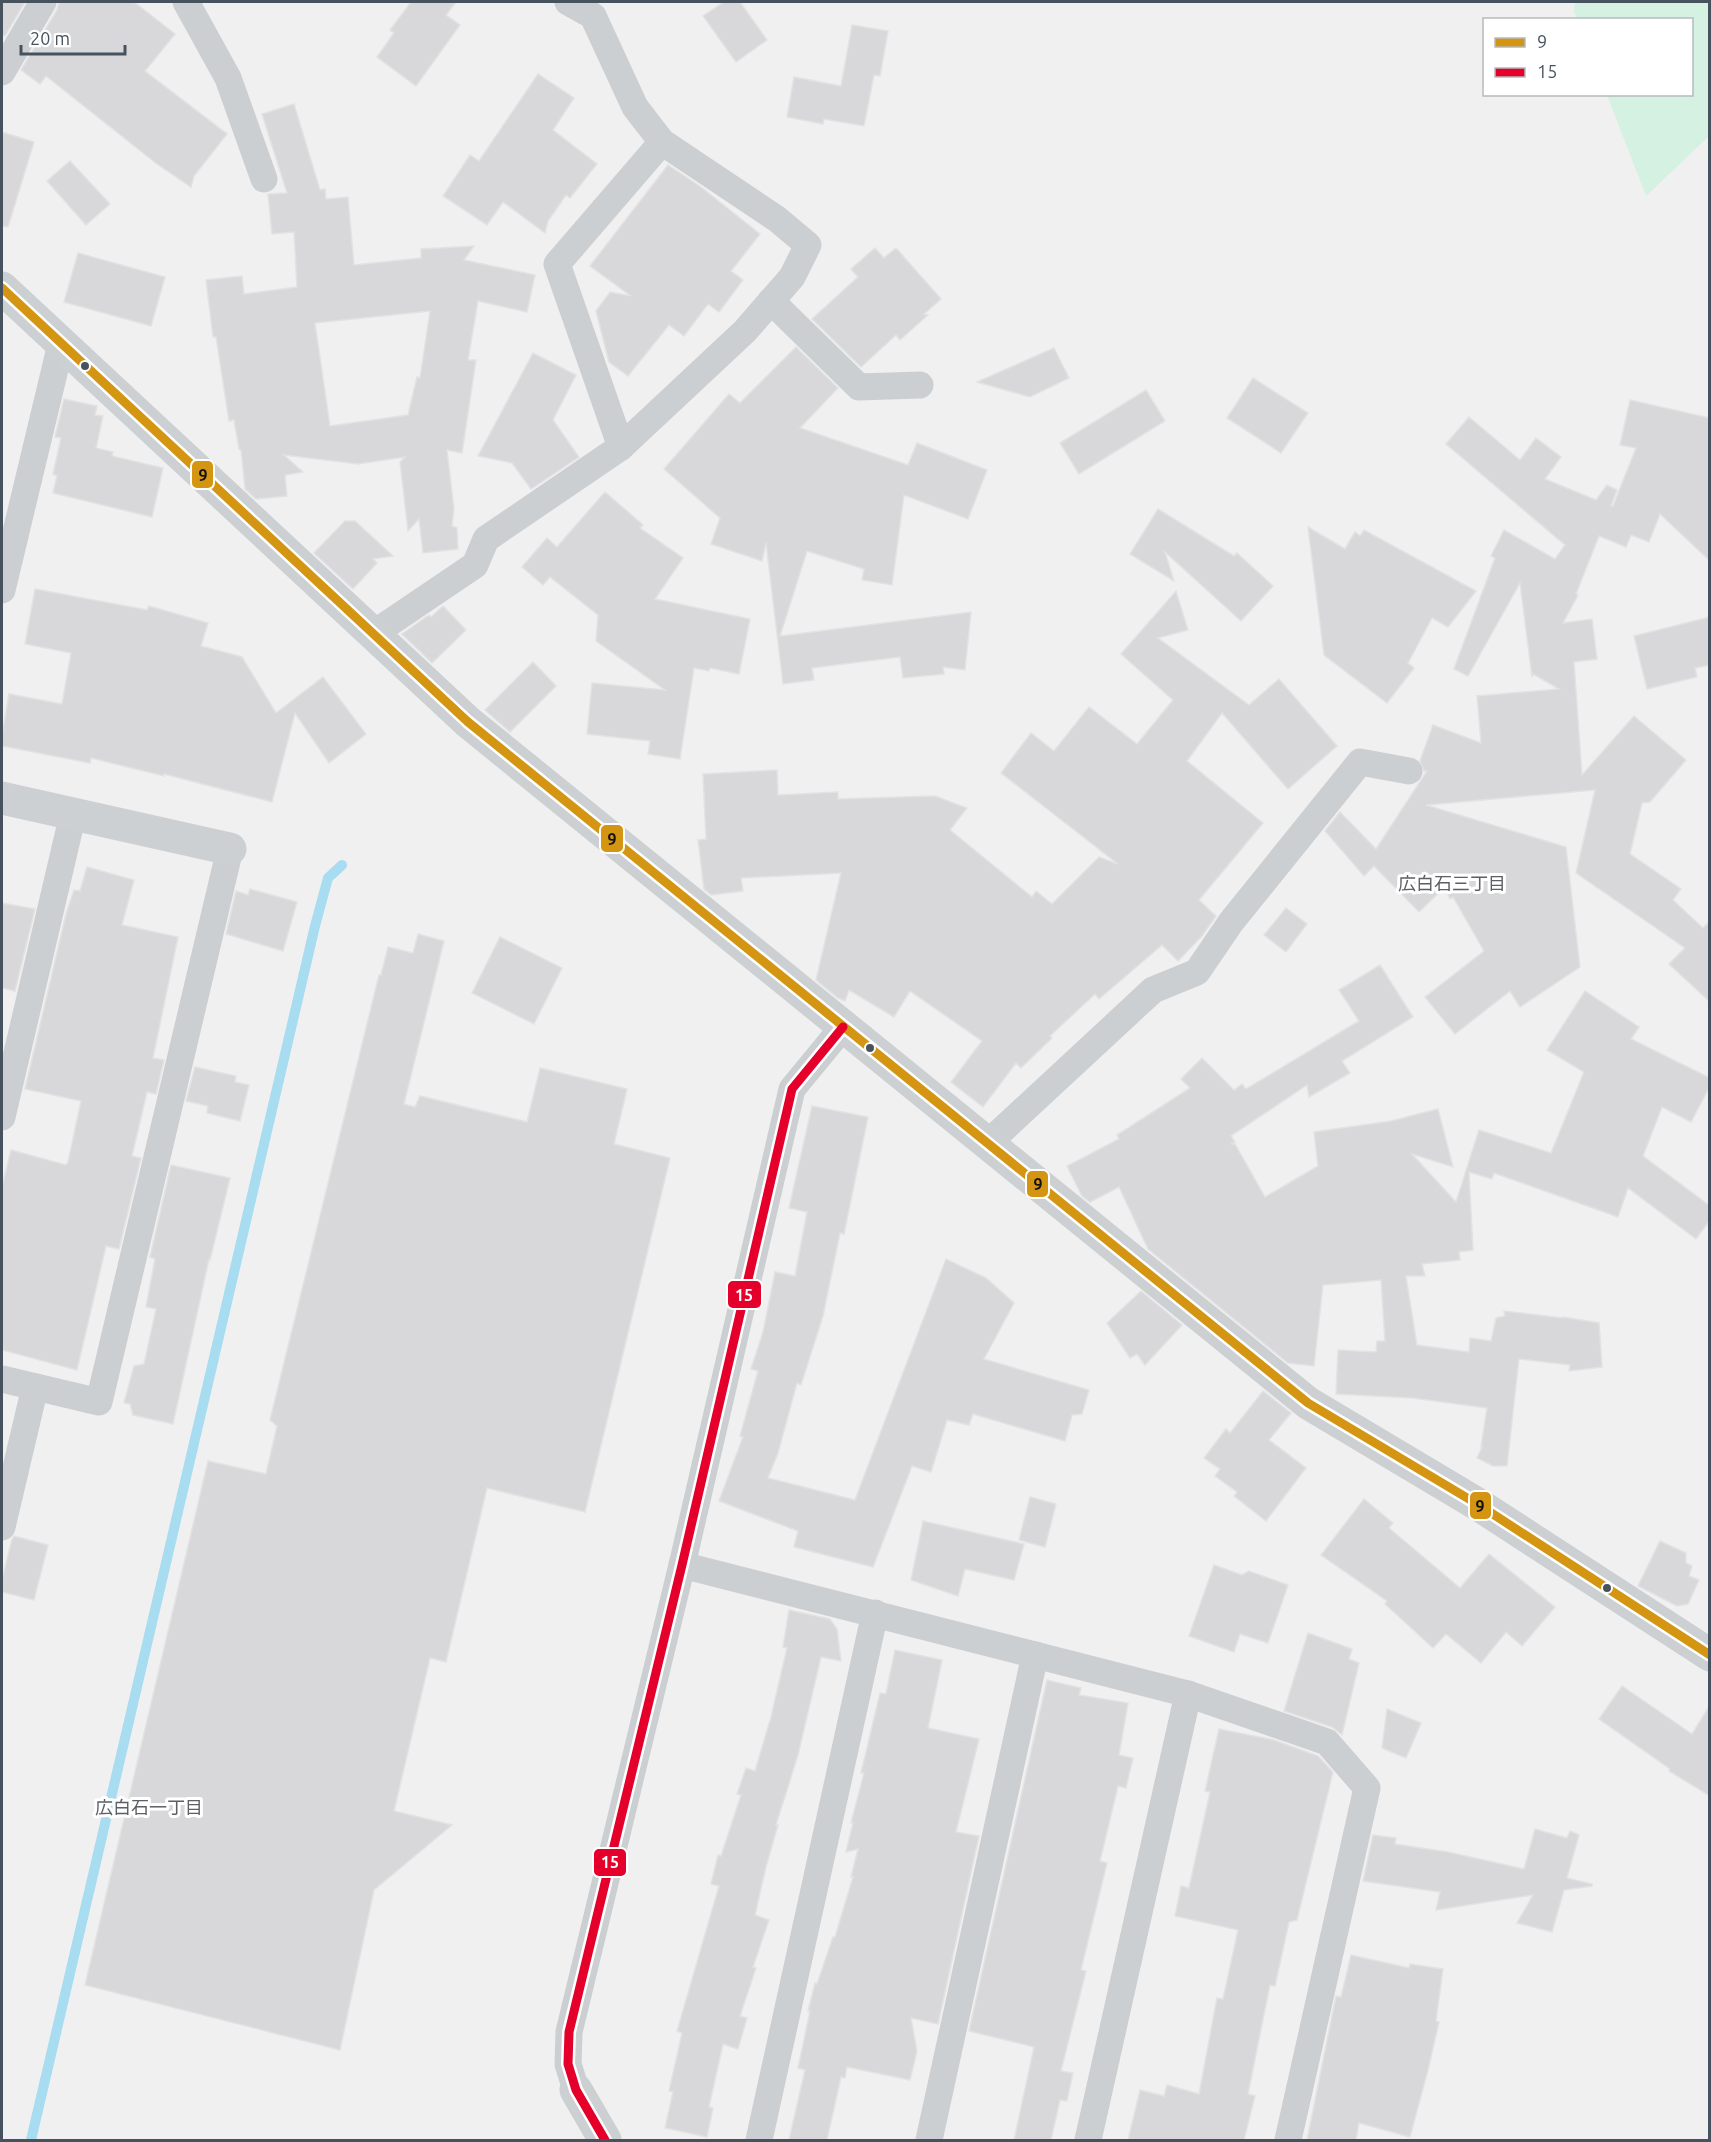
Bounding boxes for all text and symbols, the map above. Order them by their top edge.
scale bar [21,18,124,56]
legend [1483,18,1693,96]
text: 20 m [30,28,70,48]
text: 9 [1537,31,1547,51]
text: 15 [1537,61,1557,81]
unlabelled marker [79,360,91,372]
line badge: 9 [191,460,214,489]
text: 9 [198,466,208,484]
line badge: 9 [600,824,624,853]
text: 9 [607,830,617,848]
district label: 広白石三丁目 [1398,873,1506,893]
unlabelled marker [864,1042,876,1054]
line badge: 9 [1026,1170,1049,1198]
text: 9 [1033,1175,1043,1193]
line badge: 15 [727,1280,762,1309]
text: 15 [735,1286,753,1304]
line badge: 9 [1469,1491,1492,1520]
text: 9 [1475,1497,1485,1515]
unlabelled marker [1601,1582,1613,1594]
district label: 広白石一丁目 [95,1797,203,1817]
line badge: 15 [593,1848,627,1877]
text: 15 [601,1853,619,1871]

